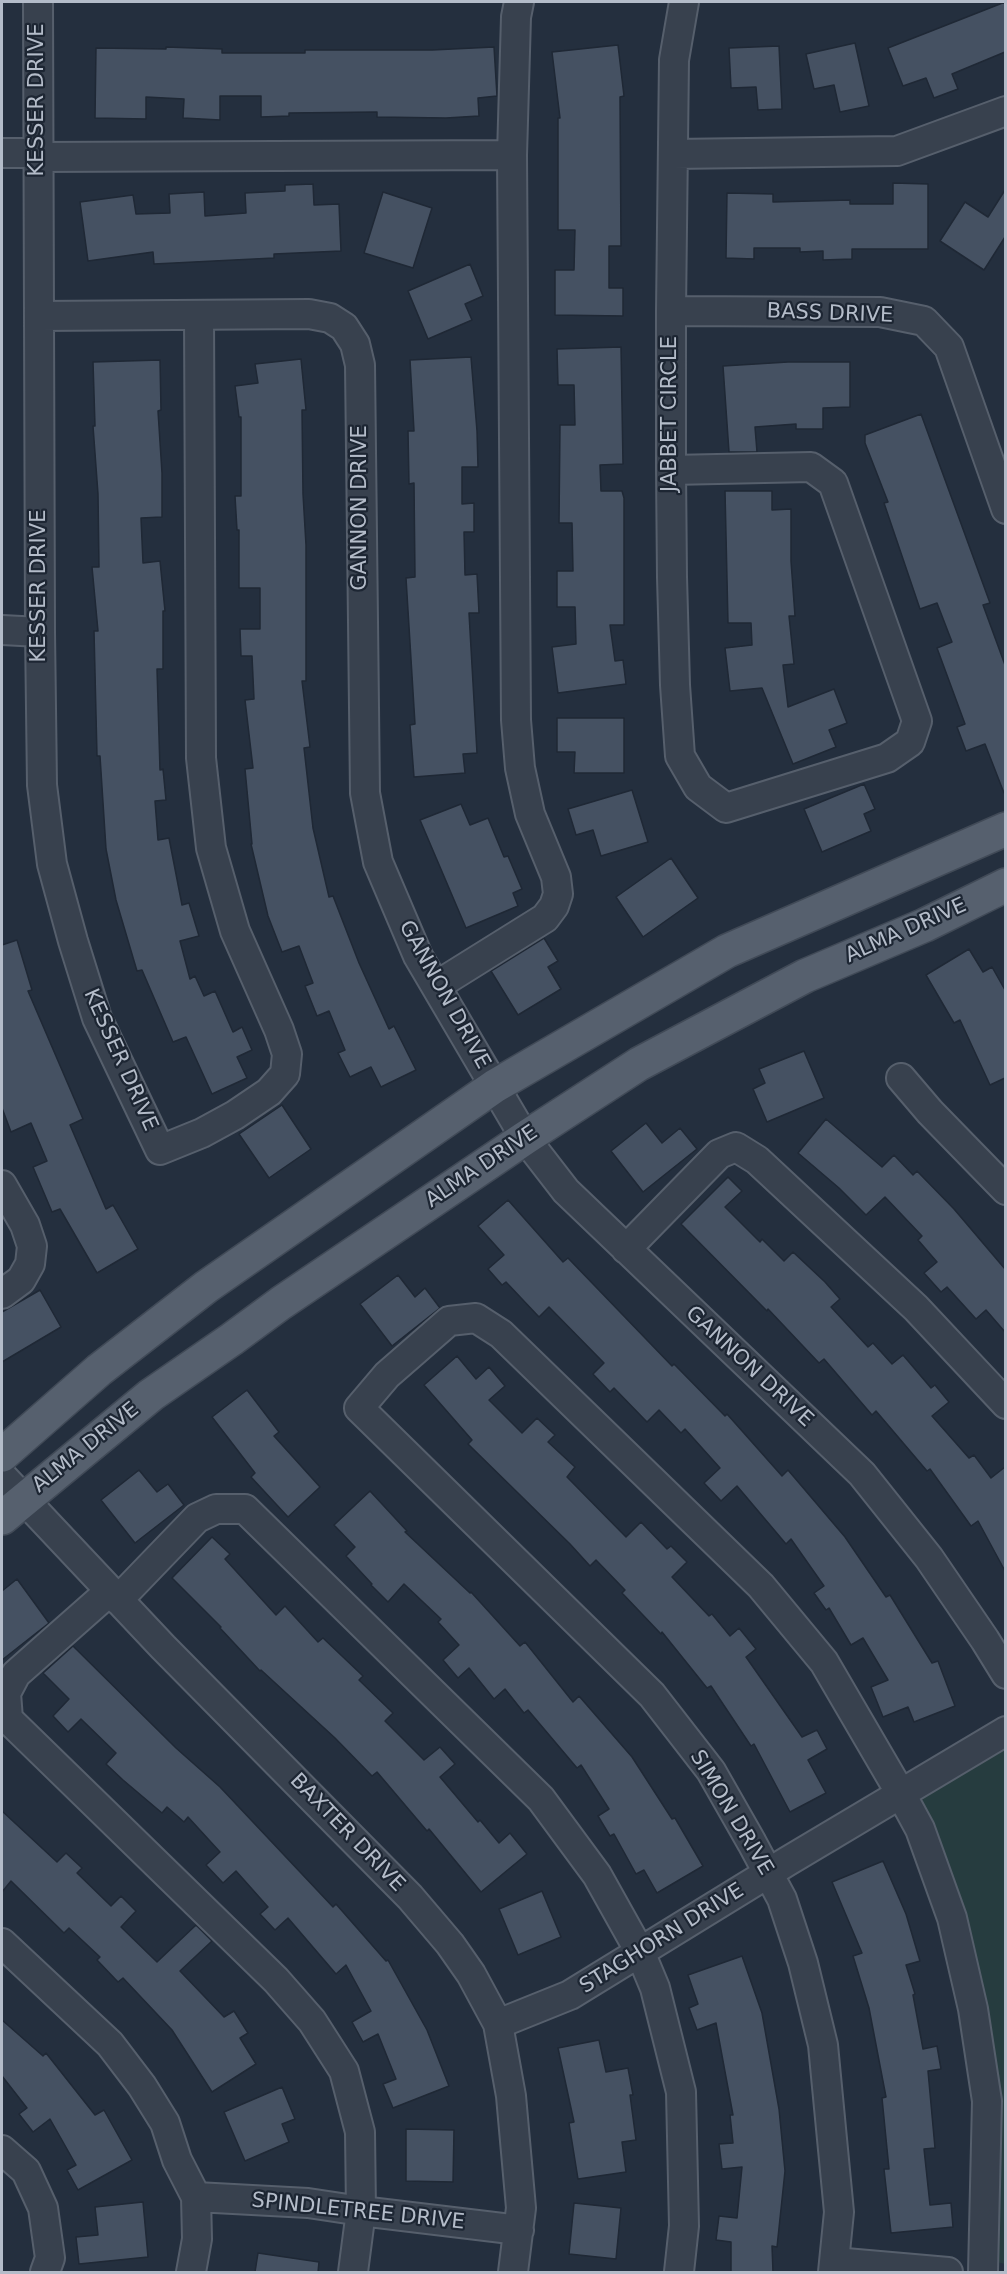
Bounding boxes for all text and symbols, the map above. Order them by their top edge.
street label: KESSER DRIVE [25,24,51,176]
street label: BASS DRIVE [766,299,894,329]
street label: JABBET CIRCLE [658,336,684,492]
street label: GANNON DRIVE [348,425,374,591]
street label: KESSER DRIVE [27,510,53,662]
street label: ALMA DRIVE [842,893,970,969]
street label: GANNON DRIVE [393,916,495,1074]
street label: KESSER DRIVE [77,985,163,1135]
street label: ALMA DRIVE [421,1120,543,1214]
street label: GANNON DRIVE [680,1301,818,1433]
street label: ALMA DRIVE [28,1397,144,1499]
street label: SIMON DRIVE [684,1746,778,1880]
street label: BAXTER DRIVE [284,1769,410,1897]
street label: STAGHORN DRIVE [575,1878,749,2000]
street label: SPINDLETREE DRIVE [250,2188,466,2236]

